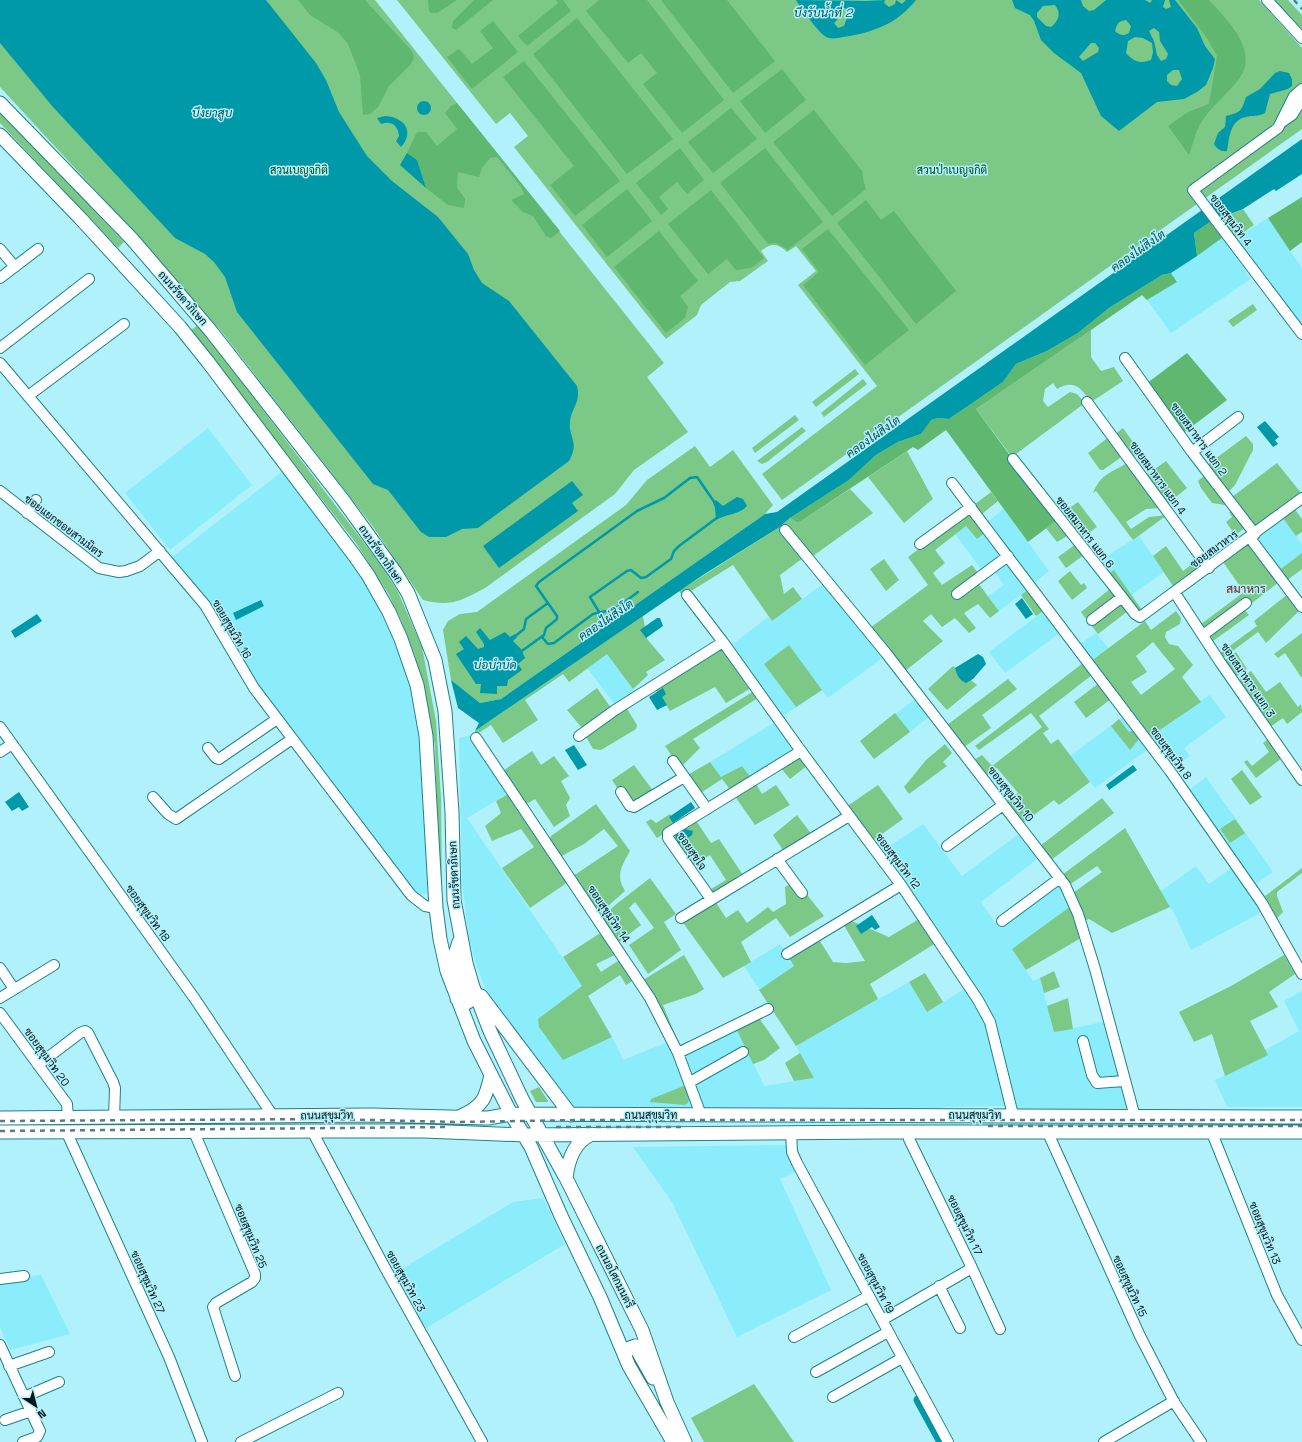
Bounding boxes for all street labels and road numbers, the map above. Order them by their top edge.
street label: ซอยสุขุมวิท 4 [1205,191,1255,250]
street label: ถนนรัชดาภิเษก [155,268,211,328]
street label: ซอยสมาหาร แยก 2 [1168,400,1230,479]
street label: ซอยสมาหาร แยก 4 [1127,439,1189,517]
street label: ซอยแยกซอยสามมิตร [22,492,106,560]
street label: ซอยสมาหาร แยก 6 [1053,493,1117,571]
street label: ถนนรัชดาภิเษก [356,522,406,586]
street label: ซอยสมาหาร [1187,527,1241,571]
street label: ซอยสุขุมวิท 16 [208,597,255,662]
street label: ซอยสมาหาร แยก 3 [1218,640,1278,720]
street label: ซอยสุขุมวิท 8 [1146,724,1195,783]
street label: ซอยสุขุมวิท 10 [983,763,1037,826]
street label: ซอยสุขใจ [673,829,711,874]
street label: ซอยสุขุมวิท 12 [871,830,924,893]
street label: ถนนรัชดาภิเษก [445,841,463,909]
street label: ซอยสุขุมวิท 18 [121,882,173,945]
street label: ซอยสุขุมวิท 14 [583,883,633,947]
street label: ซอยสุขุมวิท 20 [20,1025,73,1090]
street label: ถนนสุขุมวิท [300,1108,354,1124]
street label: ถนนสุขุมวิท [625,1108,677,1124]
street label: ถนนสุขุมวิท [949,1108,1001,1124]
street label: ซอยสุขุมวิท 17 [943,1192,986,1258]
street label: ซอยสุขุมวิท 13 [1244,1200,1284,1267]
street label: ซอยสุขุมวิท 25 [230,1202,270,1271]
street label: ถนนอโศกมนตรี [593,1241,638,1310]
street label: ซอยสุขุมวิท 27 [126,1248,168,1317]
street label: ซอยสุขุมวิท 23 [382,1248,429,1315]
street label: ซอยสุขุมวิท 19 [853,1250,898,1317]
street label: ซอยสุขุมวิท 15 [1108,1253,1150,1320]

